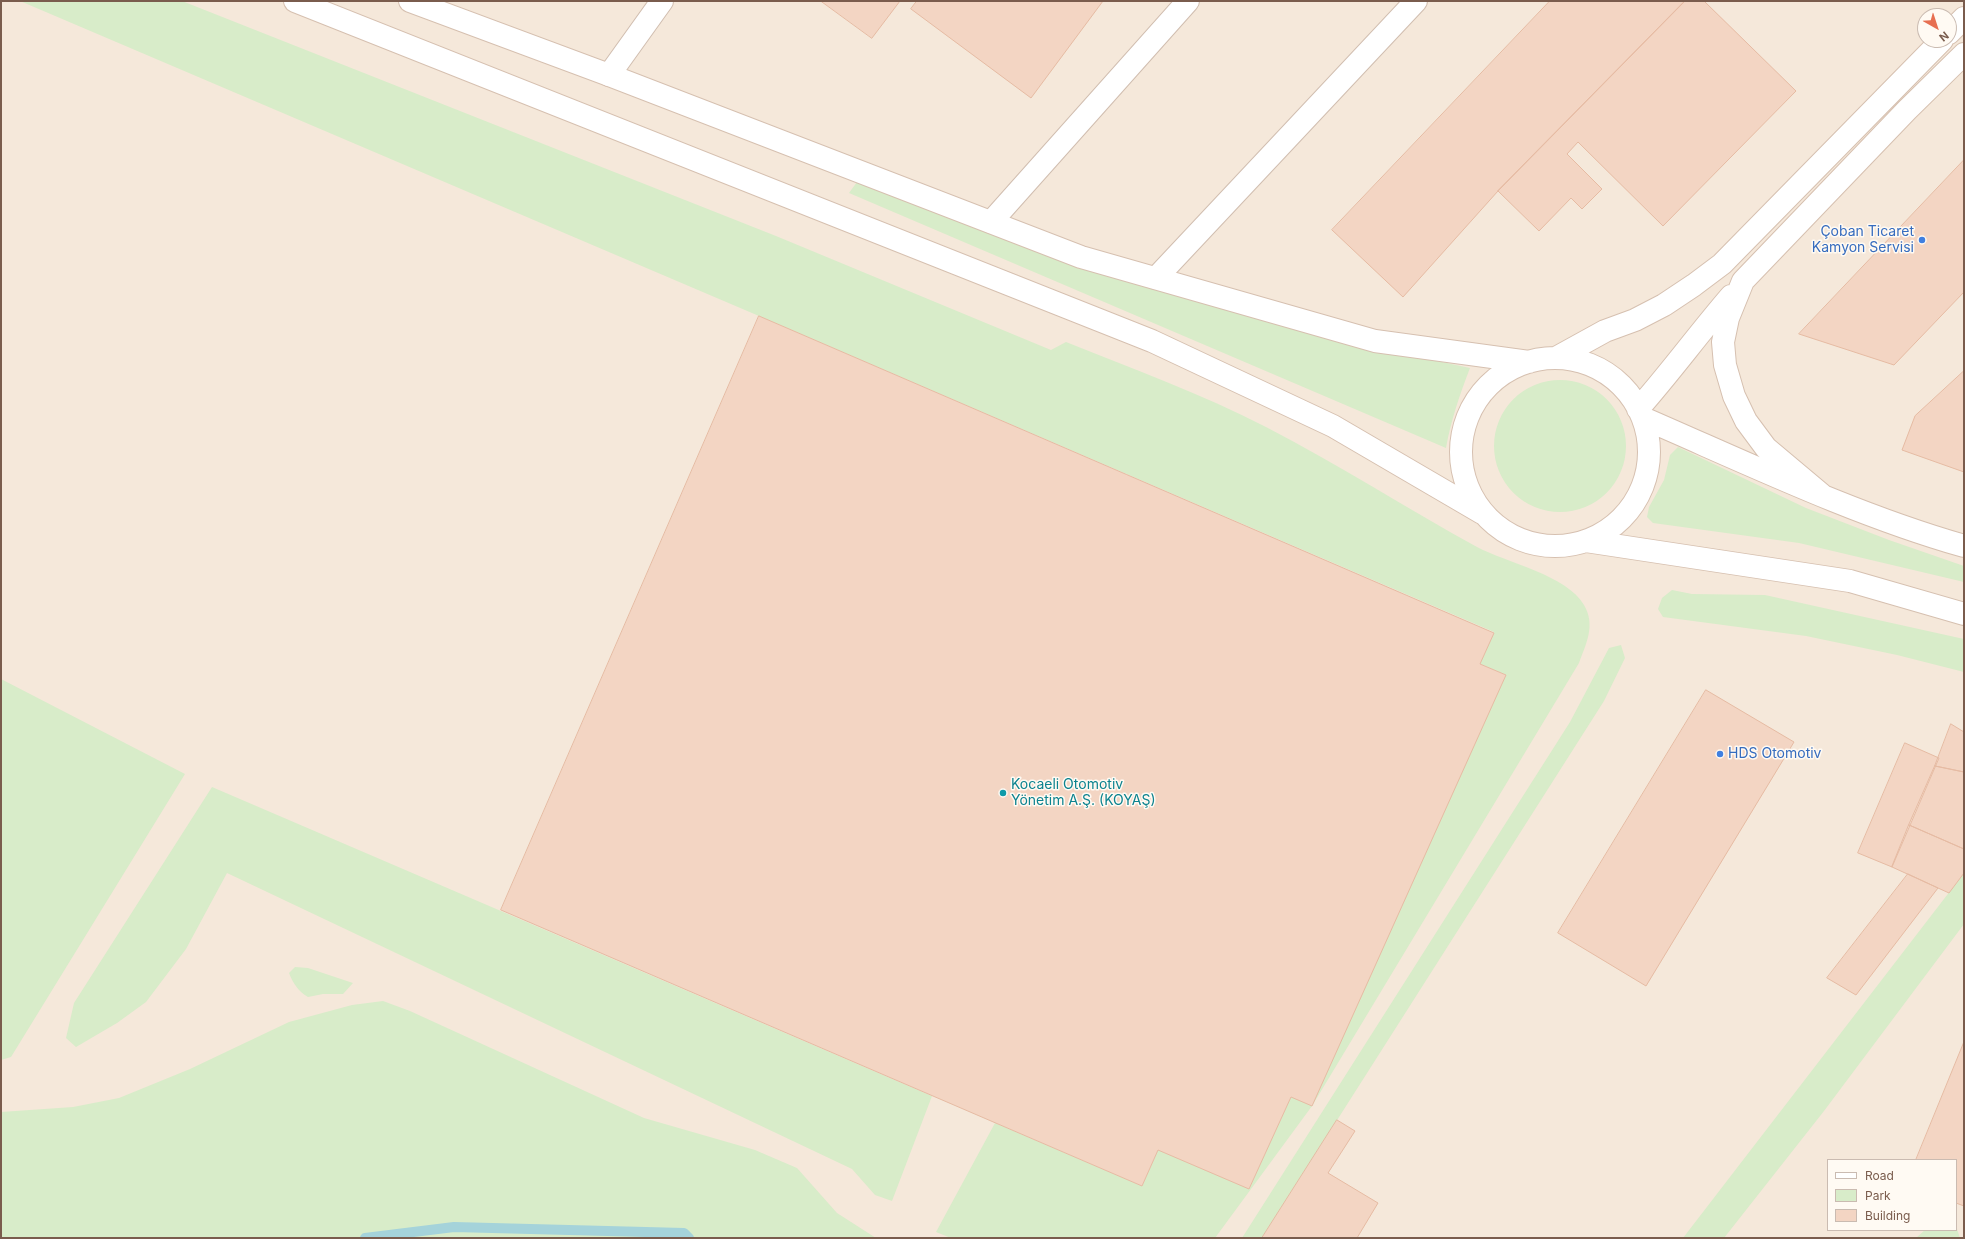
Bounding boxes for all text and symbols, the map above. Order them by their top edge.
north arrow [1917,8,1957,48]
text: N [1936,28,1952,45]
place label: Çoban Ticaret Kamyon Servisi [1812,224,1914,256]
marker: Çoban Ticaret Kamyon Servisi [1917,235,1927,245]
place label: HDS Otomotiv [1728,746,1821,762]
marker: HDS Otomotiv [1715,749,1725,759]
place label: Kocaeli Otomotiv Yönetim A.Ş. (KOYAŞ) [1011,777,1156,810]
marker: Kocaeli Otomotiv Yönetim A.Ş. (KOYAŞ) [998,788,1008,798]
legend [1827,1159,1957,1231]
text: Road [1865,1168,1894,1183]
text: Park [1865,1188,1891,1203]
text: Building [1865,1208,1910,1223]

